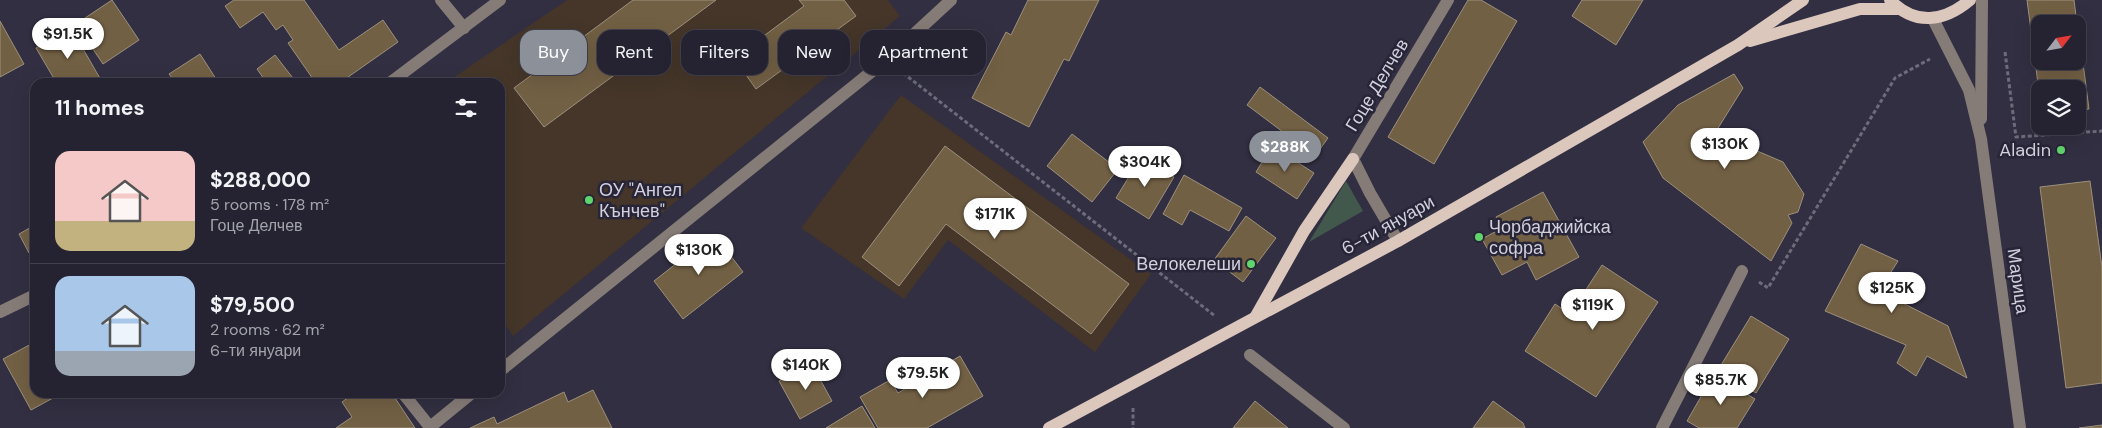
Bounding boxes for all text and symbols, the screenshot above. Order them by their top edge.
north arrow [2031,15,2086,70]
map controls [2031,15,2086,135]
pin: $91.5K [27,18,109,60]
text: $91.5K [43,23,93,44]
chip: Buy [520,30,587,75]
chip: Rent [597,30,671,75]
chip: Filters [681,30,768,75]
chip: New [778,30,850,75]
chip: Apartment [860,30,986,75]
street label: Гоце Делчев [1340,34,1414,136]
button: layers [2031,80,2086,135]
text: 11 homes [55,94,145,122]
icon: filters [452,94,480,122]
pin: $130K [1690,128,1760,170]
pin: $288K [1250,130,1320,173]
text: $130K [1702,133,1748,154]
text: $288K [1260,136,1310,157]
place label: Aladin [1999,138,2051,162]
marker: Aladin [2055,144,2067,156]
pin: $304K [1110,146,1180,188]
text: $304K [1119,151,1171,172]
text: $288,000 [210,166,311,194]
icon: home [95,171,155,231]
place label: ОУ "Ангел Кънчев" [599,178,682,223]
street label: 6-ти януари [1337,190,1439,260]
text: 5 rooms · 178 m² [210,194,329,215]
marker: ОУ "Ангел Кънчев" [583,194,595,206]
pin: $171K [960,198,1030,240]
text: $171K [975,203,1015,224]
text: Гоце Делчев [210,215,303,236]
place label: Чорбаджийска софра [1489,215,1612,260]
marker: Чорбаджийска софра [1473,231,1485,243]
pin: $130K [664,234,734,276]
text: $130K [676,239,722,260]
street label: Марица [2002,247,2035,316]
place label: Велокелеши [1136,252,1241,276]
marker: Велокелеши [1245,258,1257,270]
pin: $125K [1857,272,1927,314]
text: $125K [1869,277,1915,298]
pin: $119K [1558,288,1628,331]
text: $79,500 [210,291,295,319]
text: $119K [1572,294,1614,315]
icon: home [95,296,155,356]
text: 2 rooms · 62 m² [210,319,325,340]
text: 6-ти януари [210,340,301,361]
pin: $140K [771,348,841,391]
text: $140K [782,354,830,375]
pin: $79.5K [882,356,964,399]
text: $79.5K [897,362,949,383]
pin: $85.7K [1680,364,1762,406]
text: $85.7K [1695,369,1747,390]

